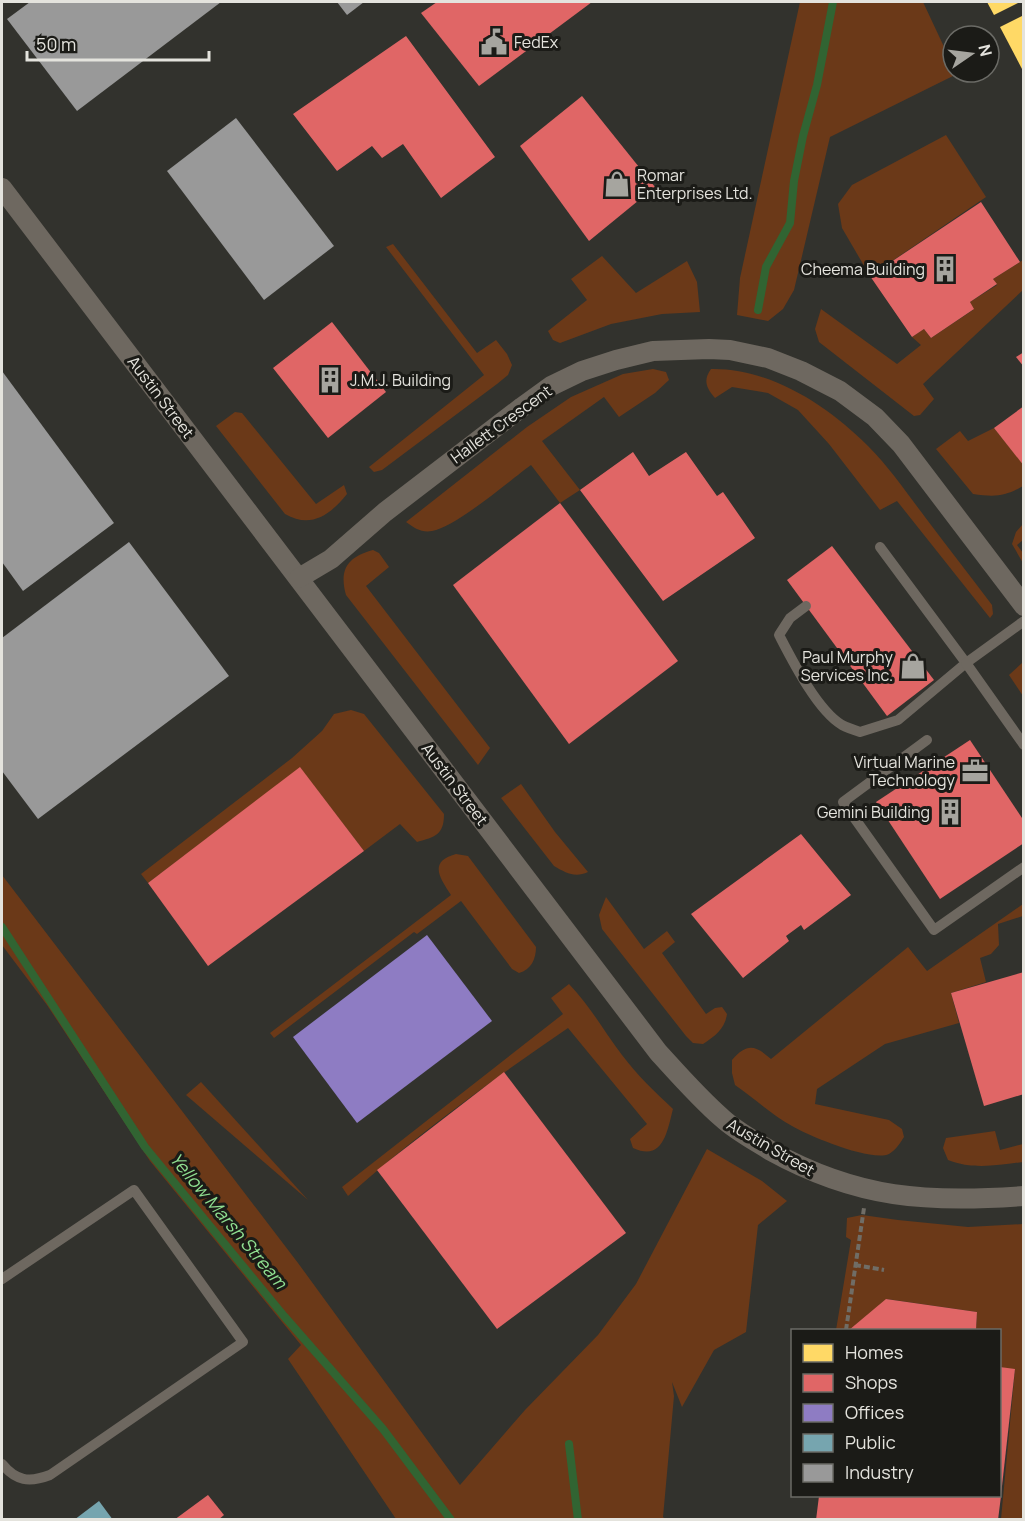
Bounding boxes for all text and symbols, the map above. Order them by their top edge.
scale bar [27,24,208,62]
north arrow [941,24,1001,84]
public building icon: FedEx [479,27,509,57]
place label: FedEx [514,31,559,53]
text: 50 m [36,32,76,56]
text: N [973,42,998,59]
place label: Romar Enterprises Ltd. [637,164,753,204]
shop icon: Romar Enterprises Ltd. [602,169,632,199]
building icon: Cheema Building [930,254,960,284]
place label: Cheema Building [801,258,925,280]
street label: Austin Street [123,351,199,443]
building icon: J.M.J. Building [315,365,345,395]
place label: J.M.J. Building [350,369,451,391]
street label: Hallett Crescent [446,380,556,468]
place label: Paul Murphy Services Inc. [801,646,894,686]
shop icon: Paul Murphy Services Inc. [898,651,928,681]
street label: Austin Street [417,738,493,830]
place label: Virtual Marine Technology [854,751,956,791]
office icon: Virtual Marine Technology [960,756,990,786]
building icon: Gemini Building [935,797,965,827]
place label: Gemini Building [817,801,930,823]
street label: Austin Street [723,1113,819,1181]
water label: Yellow Marsh Stream [165,1147,294,1295]
legend [791,1329,1001,1497]
text: Homes [845,1340,903,1364]
text: Shops [845,1370,897,1394]
text: Offices [845,1400,904,1424]
text: Public [845,1430,896,1454]
text: Industry [845,1460,914,1484]

